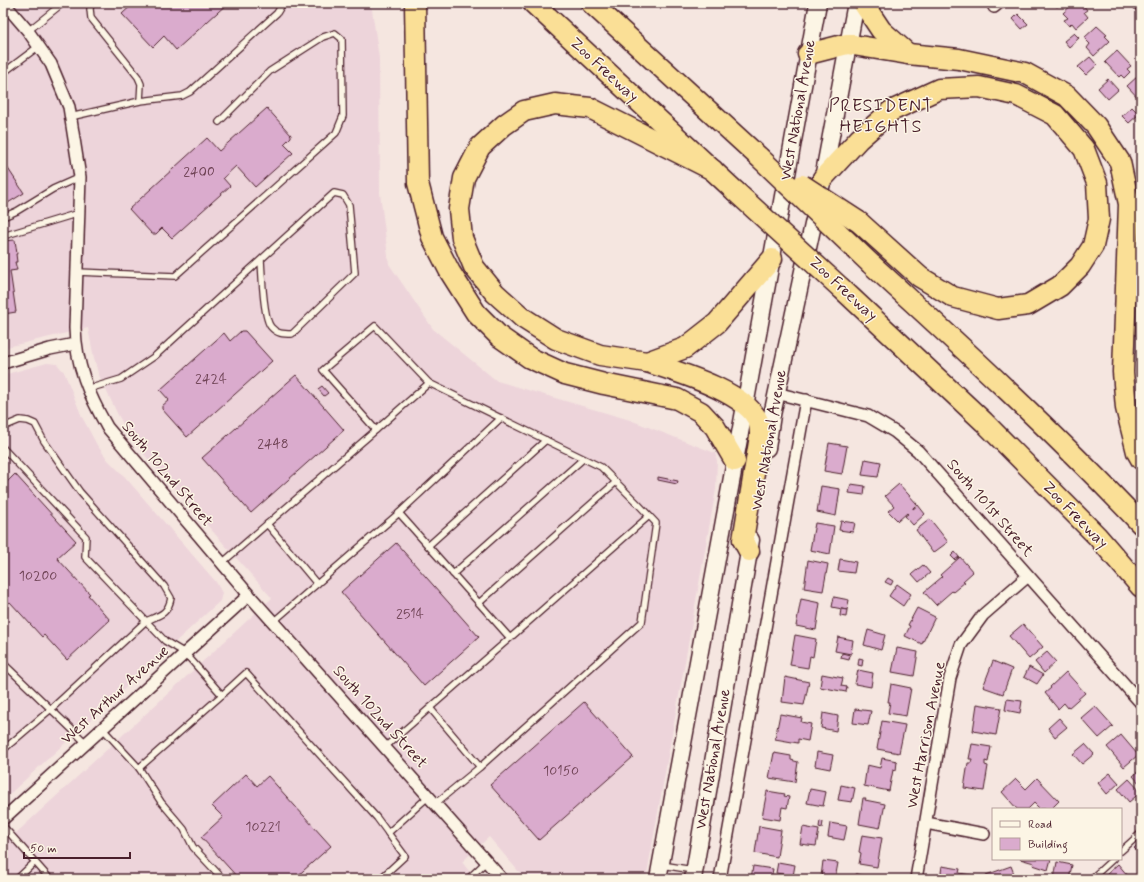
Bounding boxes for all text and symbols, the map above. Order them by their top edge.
street label: Zoo Freeway [565,33,643,107]
street label: West National Avenue [775,37,821,182]
district label: PRESIDENT HEIGHTS [829,94,933,139]
house number: 2400 [183,163,215,181]
street label: Zoo Freeway [804,252,882,326]
street label: West National Avenue [746,367,792,512]
house number: 2424 [195,370,227,388]
street label: South 102nd Street [117,417,218,532]
house number: 2448 [257,435,289,453]
street label: South 101st Street [942,455,1039,562]
street label: Zoo Freeway [1037,477,1113,553]
house number: 10200 [19,567,57,585]
house number: 2514 [396,605,424,623]
street label: West Arthur Avenue [56,641,174,749]
street label: West Harrison Avenue [901,660,951,810]
street label: South 102nd Street [328,661,432,773]
street label: West National Avenue [690,686,736,831]
house number: 10150 [543,762,579,780]
legend [992,808,1122,860]
text: Road [1028,817,1052,833]
house number: 10221 [245,818,281,836]
scale bar [24,834,130,860]
text: Building [1028,837,1068,854]
text: 50 m [30,841,57,857]

